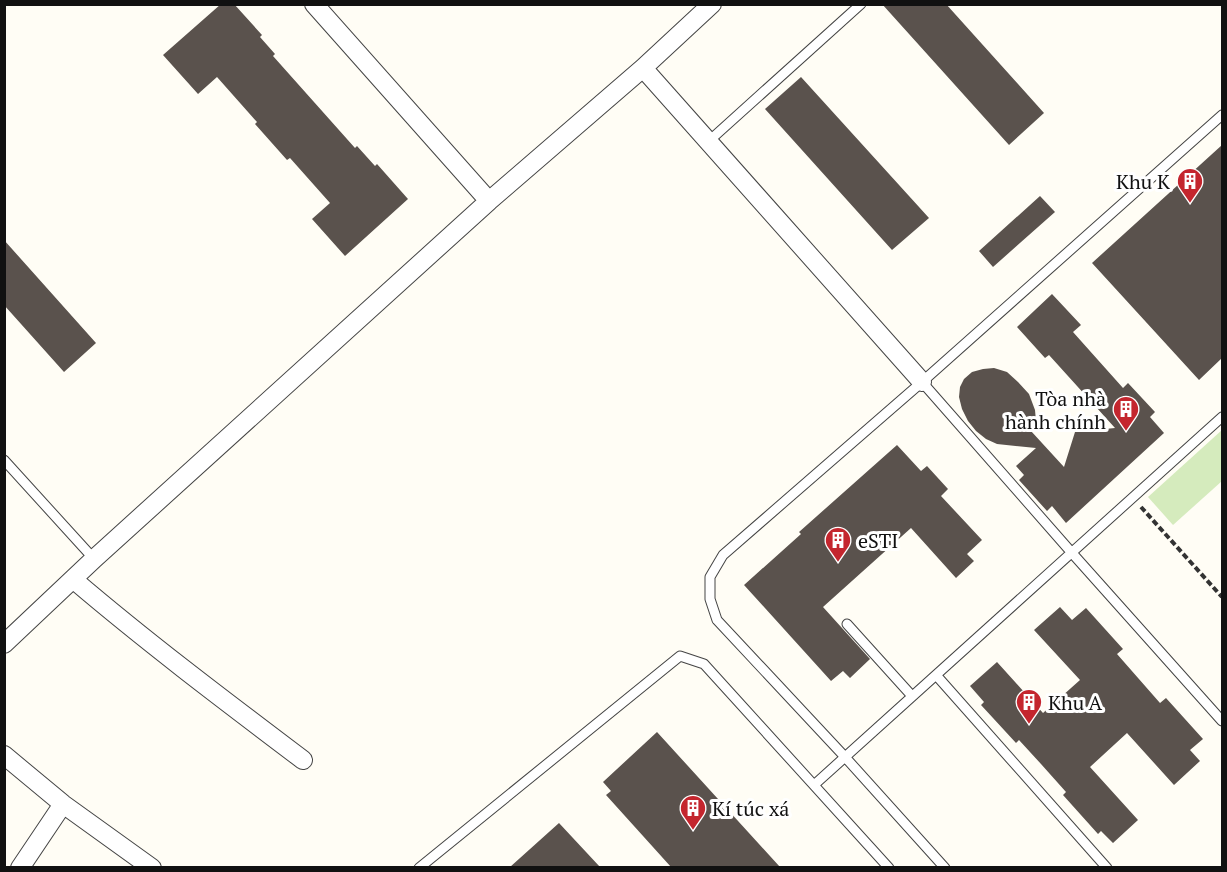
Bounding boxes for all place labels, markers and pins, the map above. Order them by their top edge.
building icon: Khu K [1175,166,1205,204]
place label: Khu K [1116,168,1170,195]
place label: Tòa nhà hành chính [1005,385,1106,435]
building icon: Tòa nhà hành chính [1111,394,1141,432]
building icon: eSTI [823,525,853,563]
place label: eSTI [858,527,898,554]
building icon: Khu A [1014,687,1044,725]
place label: Khu A [1048,689,1103,716]
building icon: Kí túc xá [678,793,708,831]
place label: Kí túc xá [712,795,789,822]

